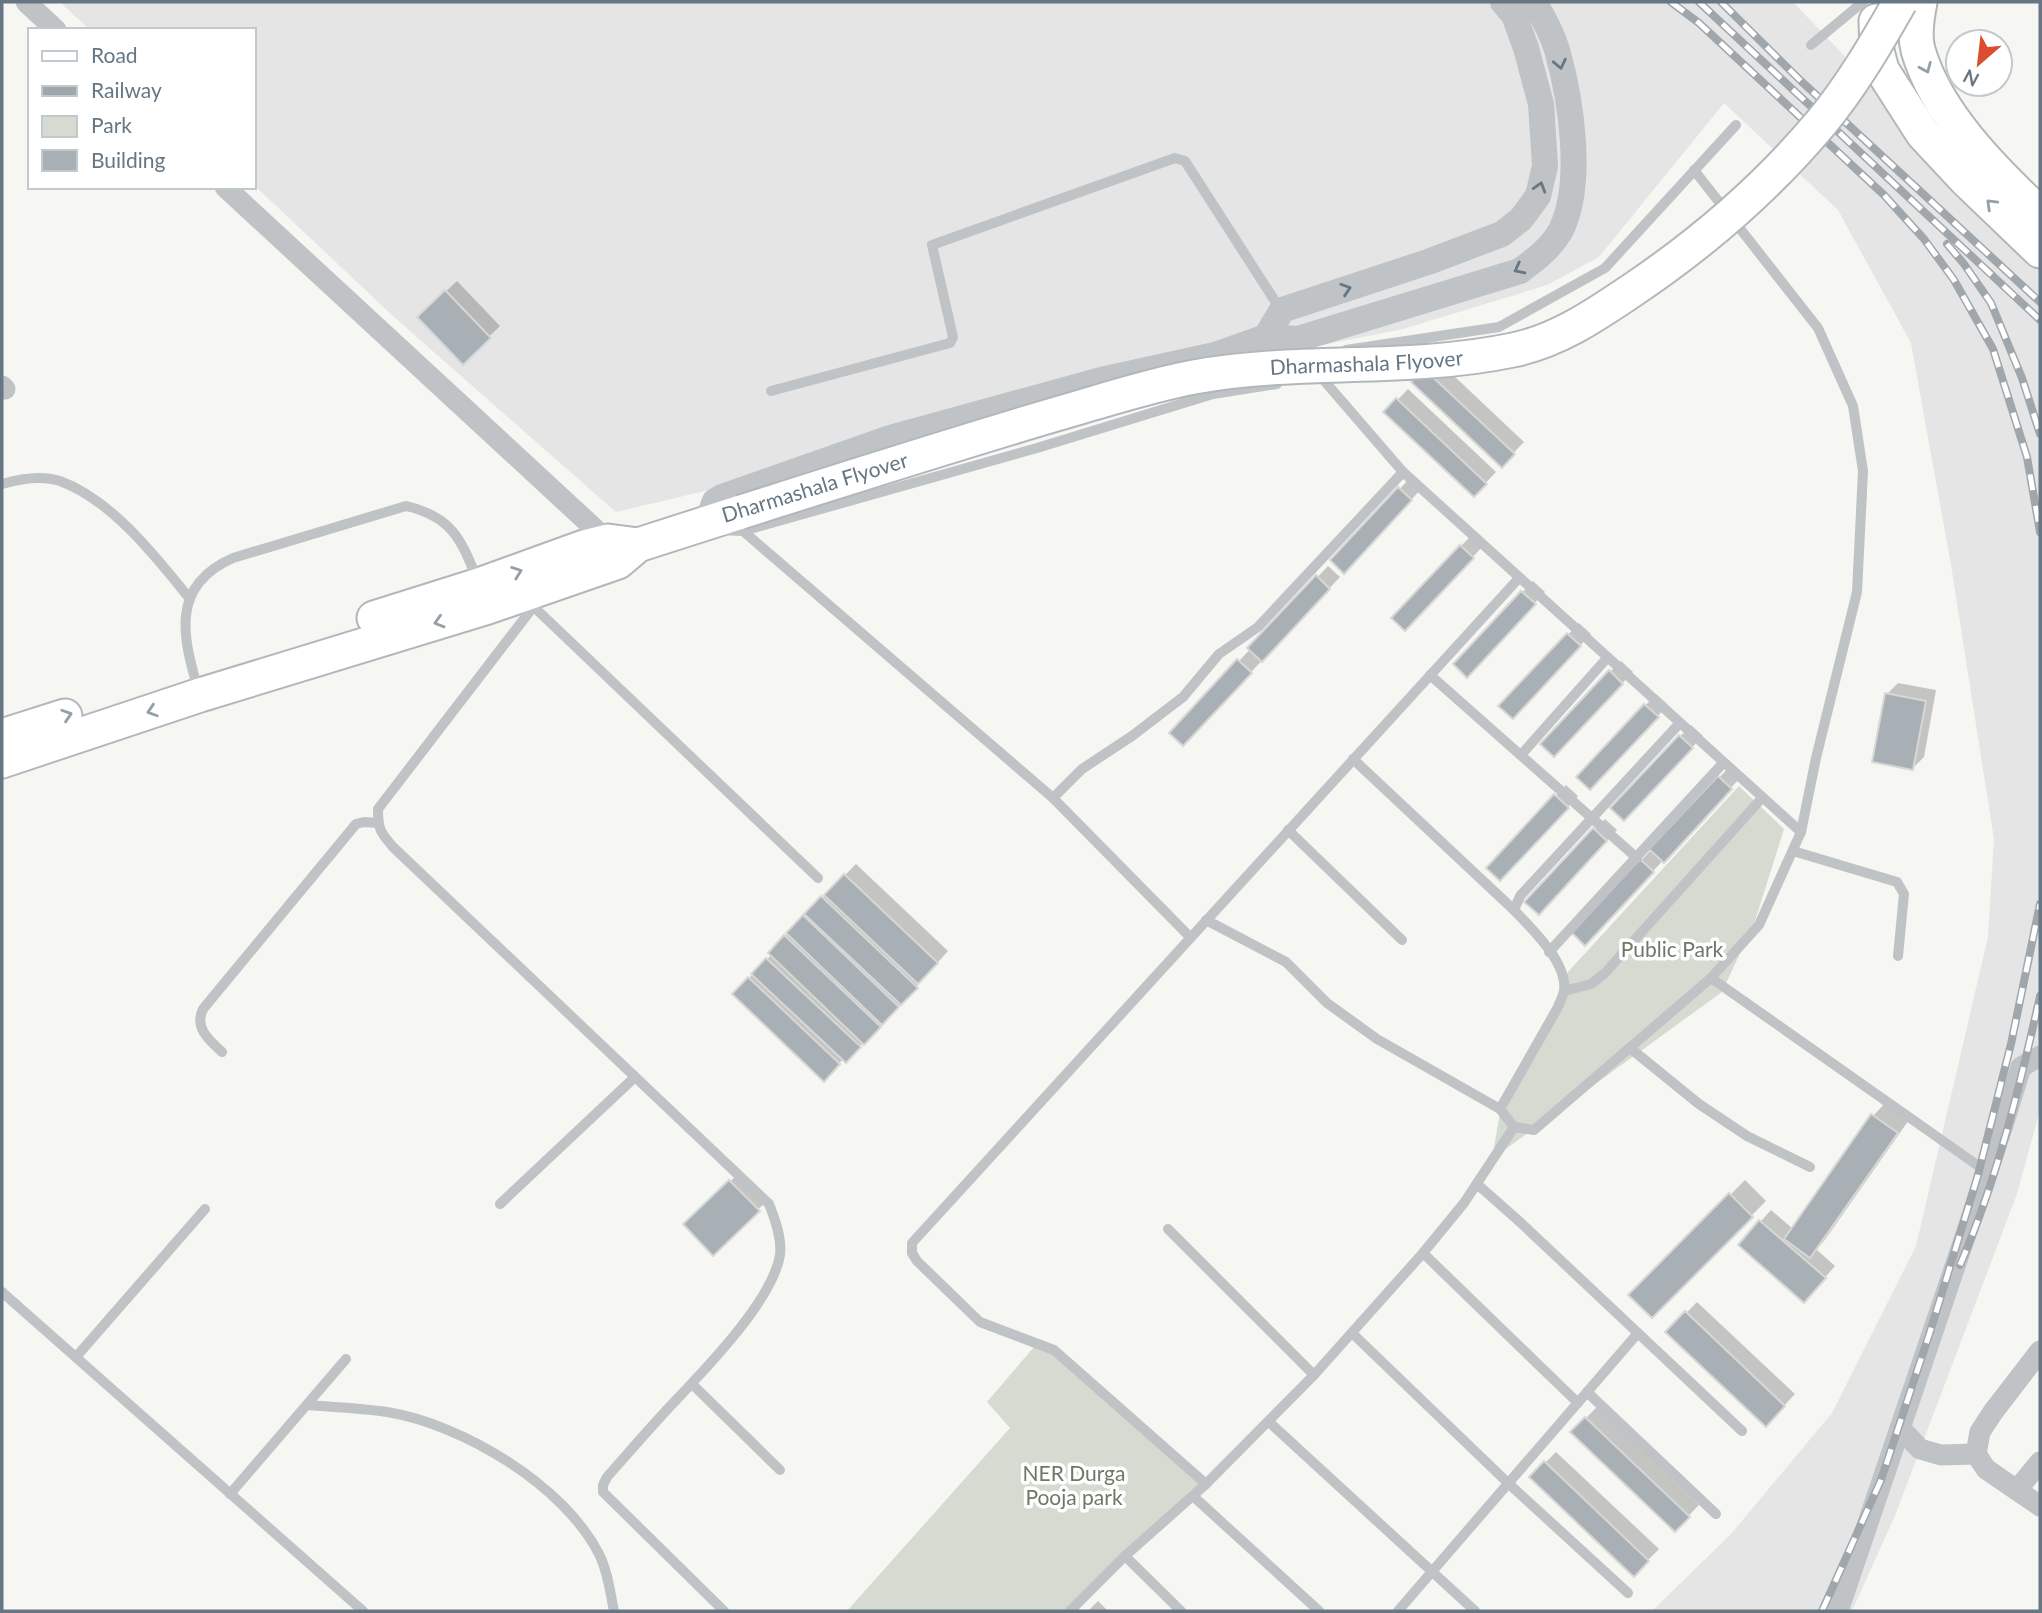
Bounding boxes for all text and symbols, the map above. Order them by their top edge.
legend [28,28,256,189]
north arrow [1944,28,2014,98]
text: Road [91,42,138,67]
one-way arrow [1552,58,1567,70]
one-way arrow [1917,61,1931,73]
text: N [1959,65,1983,92]
text: Railway [91,77,162,102]
text: Park [91,112,132,137]
text: Building [91,147,166,172]
one-way arrow [1531,181,1546,193]
one-way arrow [1986,199,1999,212]
one-way arrow [1514,261,1526,275]
one-way arrow [1340,283,1352,297]
street label: Dharmashala Flyover [1269,344,1465,379]
street label: Dharmashala Flyover [718,446,911,527]
one-way arrow [510,566,522,580]
one-way arrow [434,614,446,629]
one-way arrow [146,703,158,717]
one-way arrow [60,709,72,723]
park label: Public Park [1621,936,1724,961]
park label: NER Durga Pooja park [1023,1460,1125,1509]

